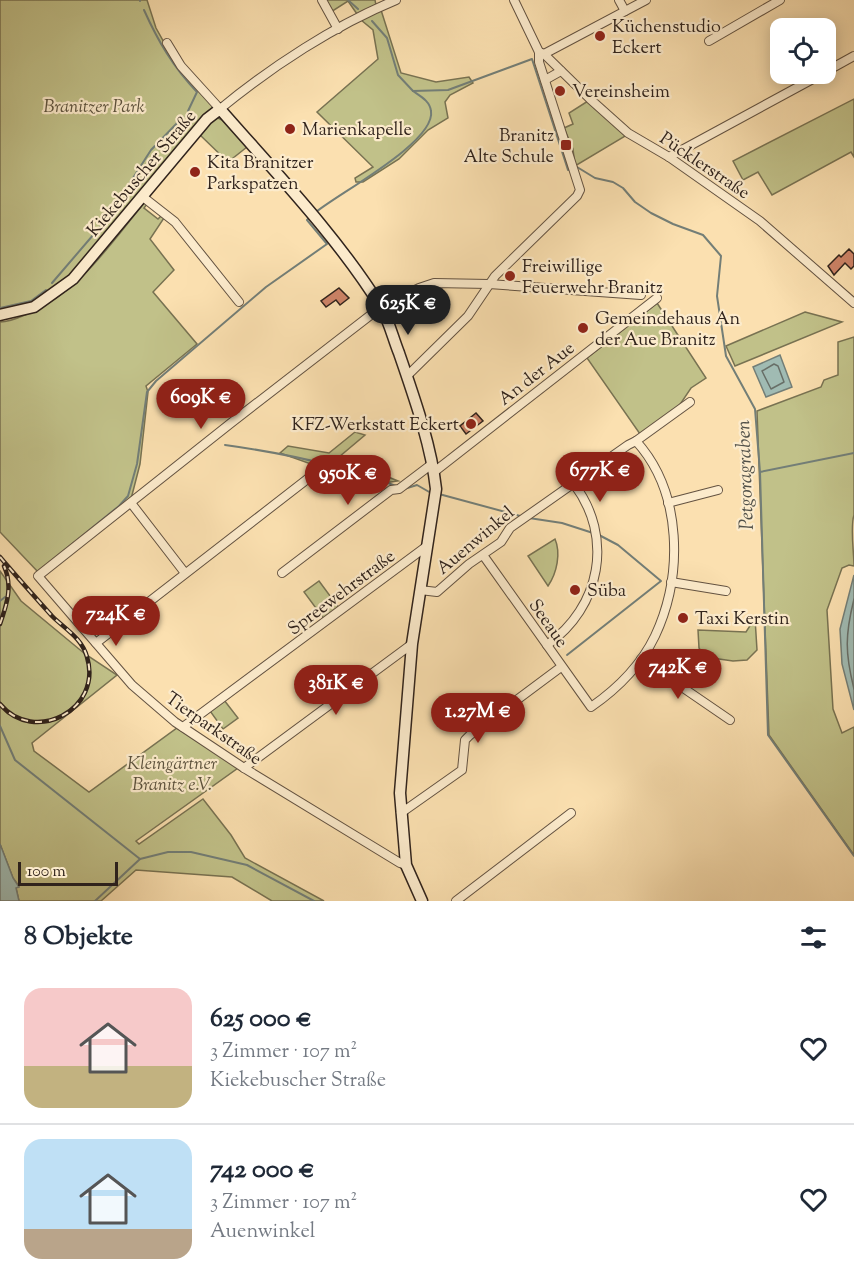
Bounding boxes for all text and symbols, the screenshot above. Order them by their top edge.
place label: Küchenstudio Eckert [612,15,721,62]
map controls [770,18,836,84]
button: locate [770,18,836,84]
marker: Küchenstudio Eckert [593,29,607,43]
place label: Vereinsheim [572,80,670,106]
marker: Vereinsheim [553,84,567,98]
park label: Branitzer Park [43,95,145,121]
street label: Kiekebuscher Straße [82,105,203,243]
place label: Marienkapelle [302,118,412,144]
marker: Marienkapelle [283,122,297,136]
place label: Branitz Alte Schule [463,124,554,171]
street label: Pücklerstraße [653,127,754,207]
marker: Branitz Alte Schule [559,138,573,152]
place label: Kita Branitzer Parkspatzen [207,151,314,198]
marker: Kita Branitzer Parkspatzen [188,165,202,179]
place label: Freiwillige Feuerwehr Branitz [522,255,663,302]
marker: Freiwillige Feuerwehr Branitz [503,269,517,283]
pin: 625K € [359,285,457,336]
text: 625K € [380,290,436,319]
place label: Gemeindehaus An der Aue Branitz [595,307,741,354]
marker: Gemeindehaus An der Aue Branitz [576,321,590,335]
street label: An der Aue [493,336,581,413]
pin: 609K € [152,379,250,430]
text: 609K € [170,384,232,413]
place label: KFZ-Werkstatt Eckert [292,413,459,439]
marker: KFZ-Werkstatt Eckert [464,417,478,431]
water label: Petgoragraben [730,419,763,530]
pin: 677K € [551,452,649,503]
pin: 950K € [299,455,397,506]
text: 677K € [570,457,631,486]
text: 950K € [319,460,377,489]
street label: Auenwinkel [432,501,521,582]
street label: Spreewehrstraße [283,545,401,643]
place label: Süba [587,579,626,605]
marker: Süba [568,583,582,597]
street label: Seeaue [521,594,574,654]
pin: 724K € [67,596,165,647]
text: 724K € [86,601,146,630]
place label: Taxi Kerstin [695,607,790,633]
marker: Taxi Kerstin [676,611,690,625]
pin: 742K € [629,649,727,700]
text: 742K € [648,654,708,683]
pin: 381K € [287,665,385,716]
text: 381K € [308,670,364,699]
street label: Tierparkstraße [159,687,266,773]
pin: 1.27M € [423,693,533,744]
text: 1.27M € [445,698,511,727]
park label: Kleingärtner Branitz e.V. [127,752,218,799]
scale bar [18,859,118,886]
text: 100 m [27,861,66,884]
text: 8 Objekte [24,919,133,956]
icon: filters [797,921,830,954]
text: 625 000 € [210,1001,312,1038]
icon: home [72,1012,144,1084]
icon: heart [797,1032,830,1065]
text: 3 Zimmer · 107 m² [210,1038,357,1067]
text: Kiekebuscher Straße [210,1067,386,1096]
text: 742 000 € [210,1152,315,1189]
icon: home [72,1163,144,1235]
icon: heart [797,1183,830,1216]
text: 3 Zimmer · 107 m² [210,1189,357,1218]
text: Auenwinkel [210,1218,315,1247]

